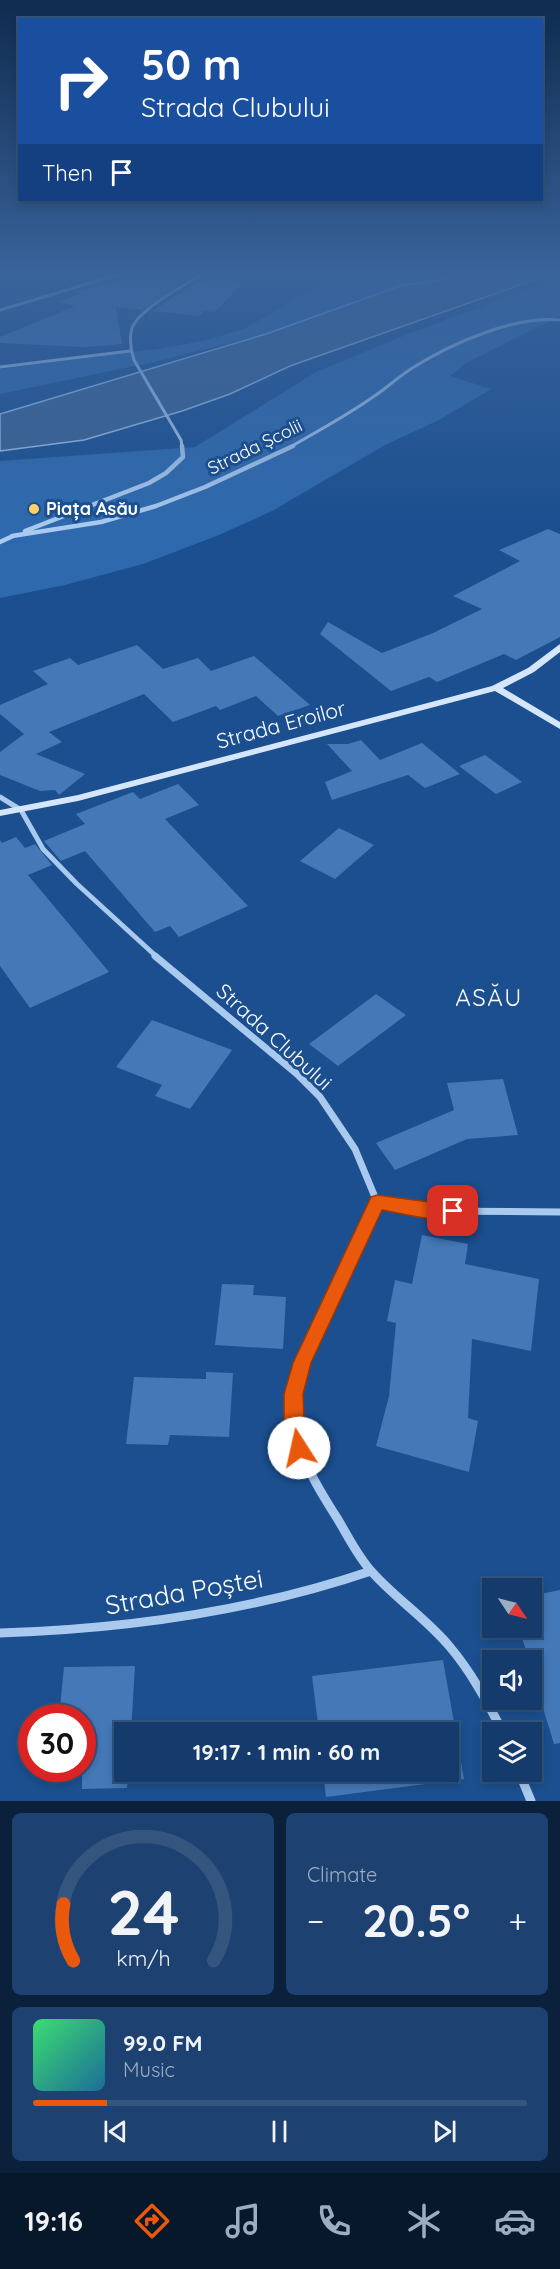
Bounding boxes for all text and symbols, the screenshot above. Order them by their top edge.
text: 50 m [141,38,241,91]
icon: right [42,42,120,120]
text: Strada Clubului [141,90,330,124]
icon: arrive [105,156,138,189]
text: Then [42,159,93,187]
street label: Strada Școlii [204,414,306,479]
place label: Piața Asău [46,497,138,521]
marker: Piața Asău [27,502,41,516]
street label: Strada Eroilor [213,694,348,754]
street label: Strada Clubului [211,977,338,1095]
district label: ASĂU [455,982,523,1012]
pin [427,1185,478,1236]
icon: arrive [436,1194,469,1227]
position arrow [267,1416,331,1480]
street label: Strada Poștei [102,1561,265,1622]
north arrow [482,1578,542,1638]
map controls [482,1578,542,1782]
button: sound [482,1650,542,1710]
speed limit sign: 30 [18,1704,96,1782]
button: layers [482,1722,542,1782]
text: 19:17 · 1 min · 60 m [193,1738,380,1766]
text: Climate [307,1862,377,1887]
text: 24 [107,1873,179,1951]
text: 20.5° [362,1892,470,1948]
text: − [307,1900,324,1941]
text: + [508,1900,527,1941]
text: km/h [116,1945,170,1971]
text: 99.0 FM [123,2029,203,2057]
text: Music [123,2057,175,2082]
icon: previous [99,2115,132,2148]
icon: pause [263,2115,296,2148]
icon: next [428,2115,461,2148]
icon: directions [131,2200,173,2242]
icon: music [222,2200,264,2242]
icon: phone [313,2200,355,2242]
icon: climate [403,2200,445,2242]
icon: car [494,2200,536,2242]
text: 19:16 [24,2204,83,2238]

